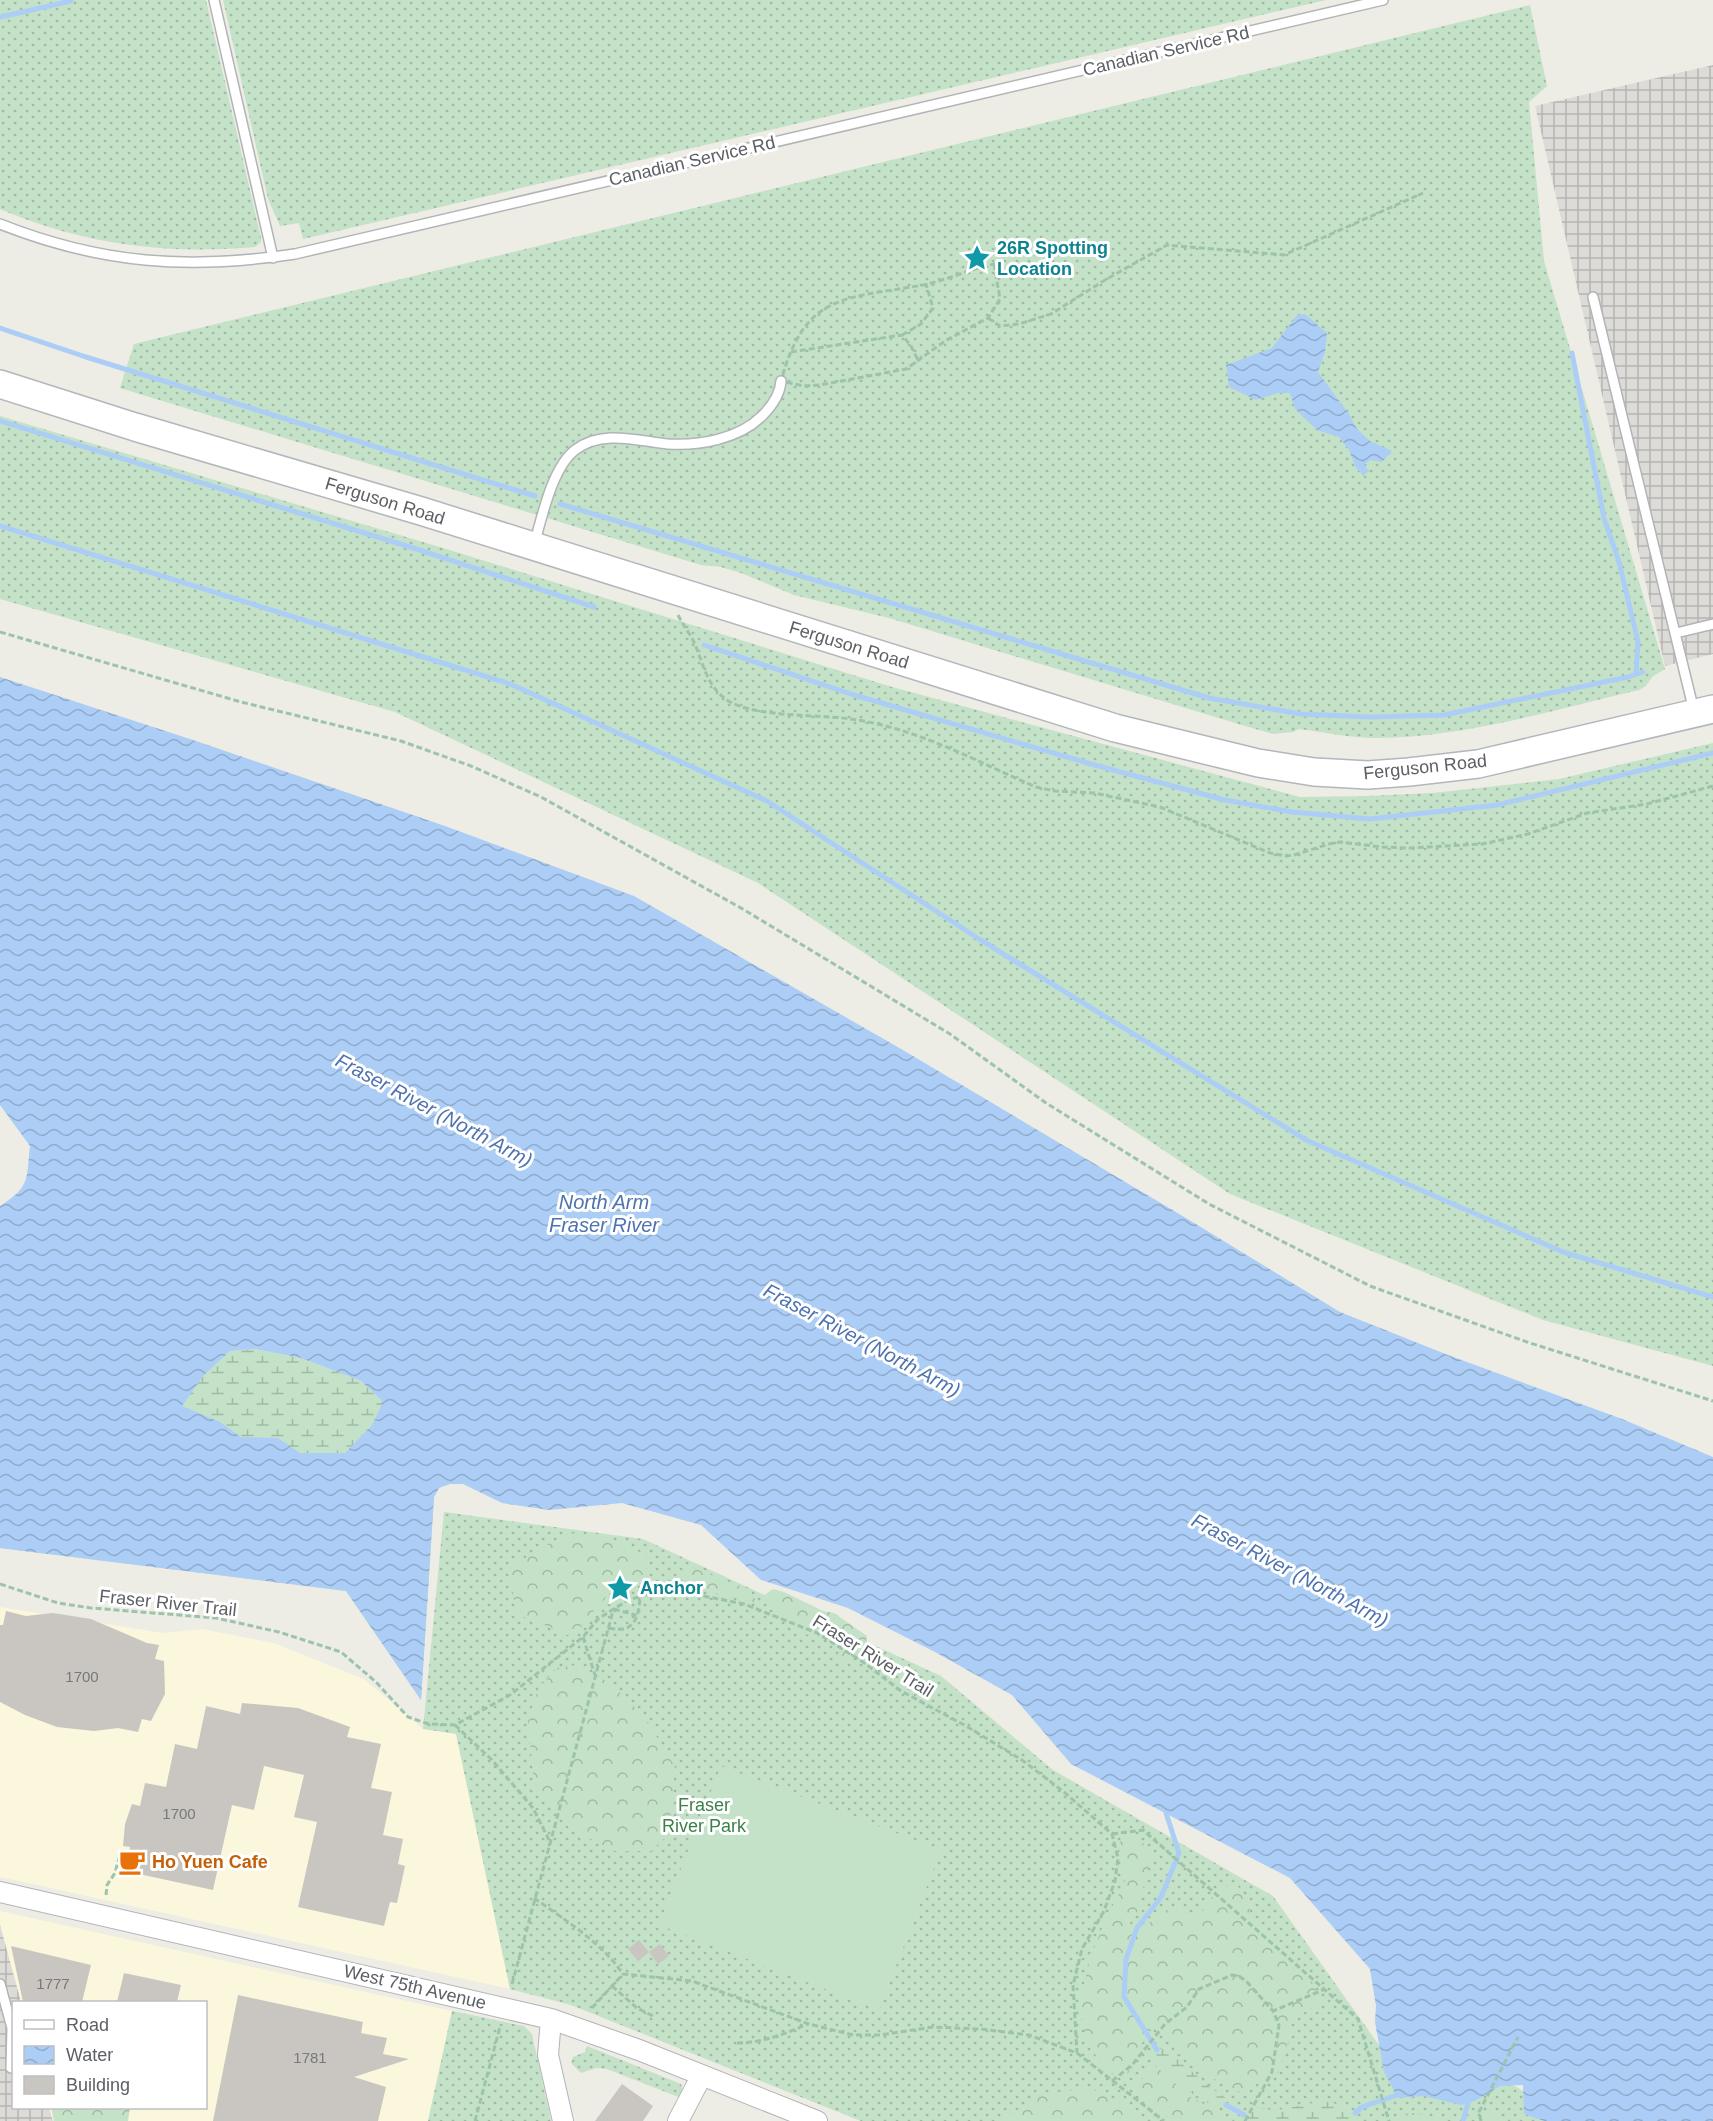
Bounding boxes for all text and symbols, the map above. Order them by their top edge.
street label: Canadian Service Rd [1081,22,1251,80]
street label: Canadian Service Rd [607,132,777,190]
place label: 26R Spotting Location [997,238,1108,279]
place icon: 26R Spotting Location [962,243,992,273]
street label: Ferguson Road [323,473,447,529]
street label: Ferguson Road [787,617,911,673]
street label: Ferguson Road [1362,751,1488,783]
water label: Fraser River (North Arm) [332,1049,536,1171]
water label: North Arm Fraser River [549,1191,660,1236]
water label: Fraser River (North Arm) [760,1279,964,1401]
water label: Fraser River (North Arm) [1188,1509,1392,1631]
place icon: Anchor [605,1573,635,1603]
place label: Anchor [640,1578,703,1598]
street label: Fraser River Trail [98,1586,238,1620]
street label: Fraser River Trail [809,1611,937,1701]
house number: 1700 [65,1668,99,1685]
park label: Fraser River Park [662,1795,747,1836]
house number: 1700 [162,1805,196,1822]
cafe icon: Ho Yuen Cafe [117,1847,147,1877]
place label: Ho Yuen Cafe [152,1852,268,1872]
street label: West 75th Avenue [342,1961,488,2013]
house number: 1777 [36,1975,70,1992]
legend [12,2001,207,2109]
text: Road [66,2015,109,2035]
text: Water [66,2045,113,2065]
house number: 1781 [293,2049,327,2066]
text: Building [66,2075,130,2095]

